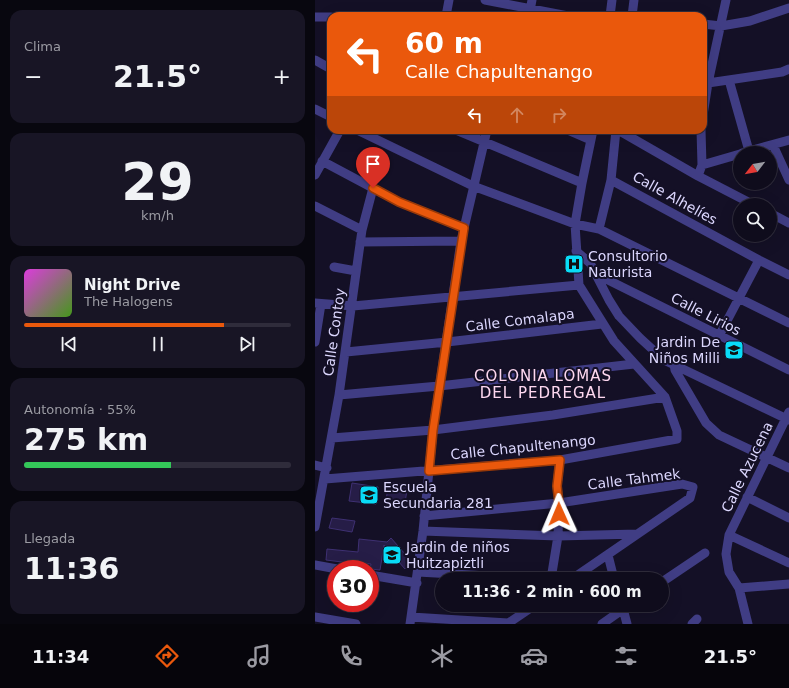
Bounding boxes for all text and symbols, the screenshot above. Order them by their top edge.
text: 60 m [405,27,483,60]
icon: left [339,28,391,80]
text: Clima [24,39,61,54]
text: 21.5° [113,59,202,94]
text: Calle Chapultenango [405,61,593,82]
text: − [24,64,42,89]
text: + [273,64,291,89]
icon: left [464,104,486,126]
icon: ahead [506,104,528,126]
icon: right [548,104,570,126]
north arrow [733,146,777,190]
map controls [733,146,777,242]
pin [356,147,390,188]
text: 29 [121,152,194,212]
icon: arrive [362,153,384,175]
street label: Calle Alhelíes [630,168,720,228]
button: search [733,198,777,242]
text: km/h [141,208,174,223]
place label: Consultorio Naturista [588,248,668,280]
hospital icon: Consultorio Naturista [563,253,585,275]
text: Night Drive [84,276,180,294]
street label: Calle Contoy [320,287,348,377]
street label: Calle Lirios [668,290,744,338]
text: The Halogens [84,294,173,309]
street label: Calle Comalapa [465,305,575,335]
icon: previous [58,333,80,355]
icon: pause [147,333,169,355]
icon: next [236,333,258,355]
place label: Jardin De Niños Milli [649,334,720,366]
school or university icon: Jardin De Niños Milli [723,339,745,361]
district label: COLONIA LOMAS DEL PEDREGAL [474,367,612,402]
text: Autonomía · 55% [24,402,136,417]
street label: Calle Azucena [718,419,776,515]
text: 275 km [24,422,148,457]
street label: Calle Chapultenango [450,431,596,463]
street label: Calle Tahmek [587,465,682,493]
place label: Escuela Secundaria 281 [383,479,493,511]
school or university icon: Escuela Secundaria 281 [358,484,380,506]
position arrow [538,493,580,535]
text: Llegada [24,531,75,546]
place label: Jardin de niños Huitzapiztli [405,539,510,571]
school or university icon: Jardin de niños Huitzapiztli [381,544,403,566]
text: 11:36 [24,551,120,586]
speed limit sign: 30 [327,560,379,612]
text: 11:36 · 2 min · 600 m [462,583,642,601]
icon: directions [153,642,181,670]
icon: music [245,642,273,670]
icon: phone [337,642,365,670]
icon: climate [428,642,456,670]
icon: car [520,642,548,670]
icon: filters [612,642,640,670]
text: 11:34 [32,646,89,667]
text: 21.5° [704,646,757,667]

